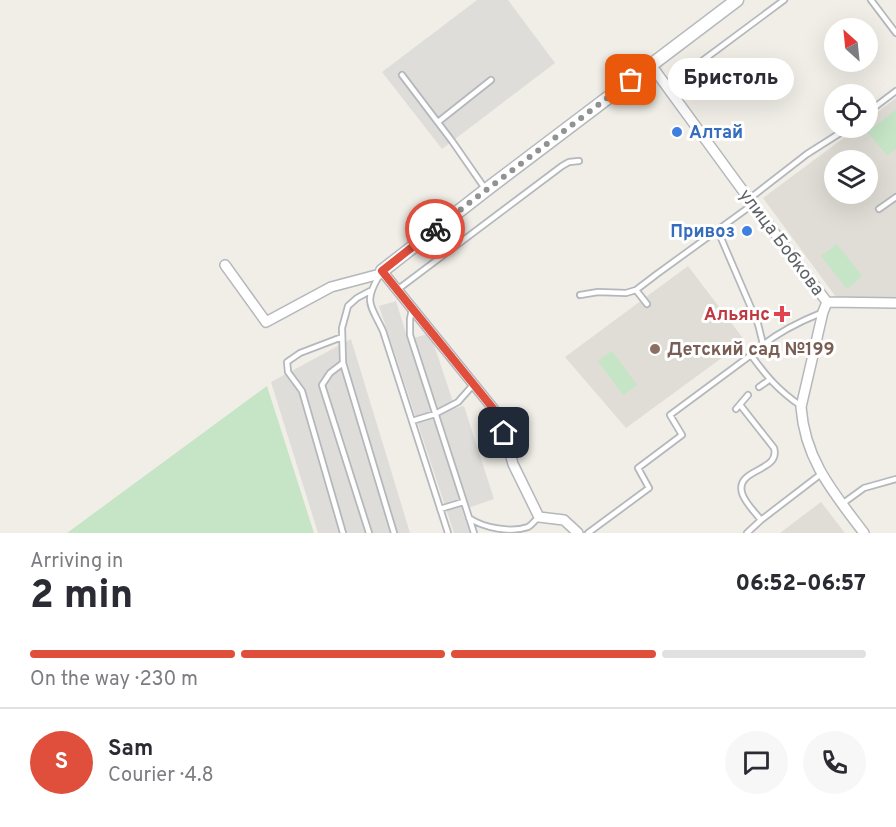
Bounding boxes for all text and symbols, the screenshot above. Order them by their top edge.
north arrow [824,18,878,72]
map controls [824,18,878,204]
pin [605,54,656,105]
callout: Бристоль [667,59,793,101]
icon: bag [614,63,647,96]
text: Бристоль [684,66,778,92]
button: locate [824,84,878,138]
place label: Алтай [689,122,743,145]
marker: Алтай [670,125,684,139]
button: layers [824,150,878,204]
street label: улица Бобкова [733,185,829,301]
courier [405,199,465,259]
icon: bike [419,213,452,246]
place label: Привоз [670,221,735,244]
marker: Привоз [740,224,754,238]
place label: Альянс [704,304,770,327]
marker: Альянс [775,307,789,321]
place label: Детский сад №199 [667,339,835,362]
marker: Детский сад №199 [648,342,662,356]
pin [478,407,529,458]
icon: home [487,416,520,449]
text: Arriving in [30,549,123,575]
text: 06:52–06:57 [735,571,866,598]
text: 2 min [30,573,133,622]
text: On the way · 230 m [30,667,198,693]
button: chat [725,731,788,794]
button: phone [803,731,866,794]
text: Sam [108,736,153,763]
text: S [55,749,68,776]
text: Courier · 4.8 [108,763,214,789]

